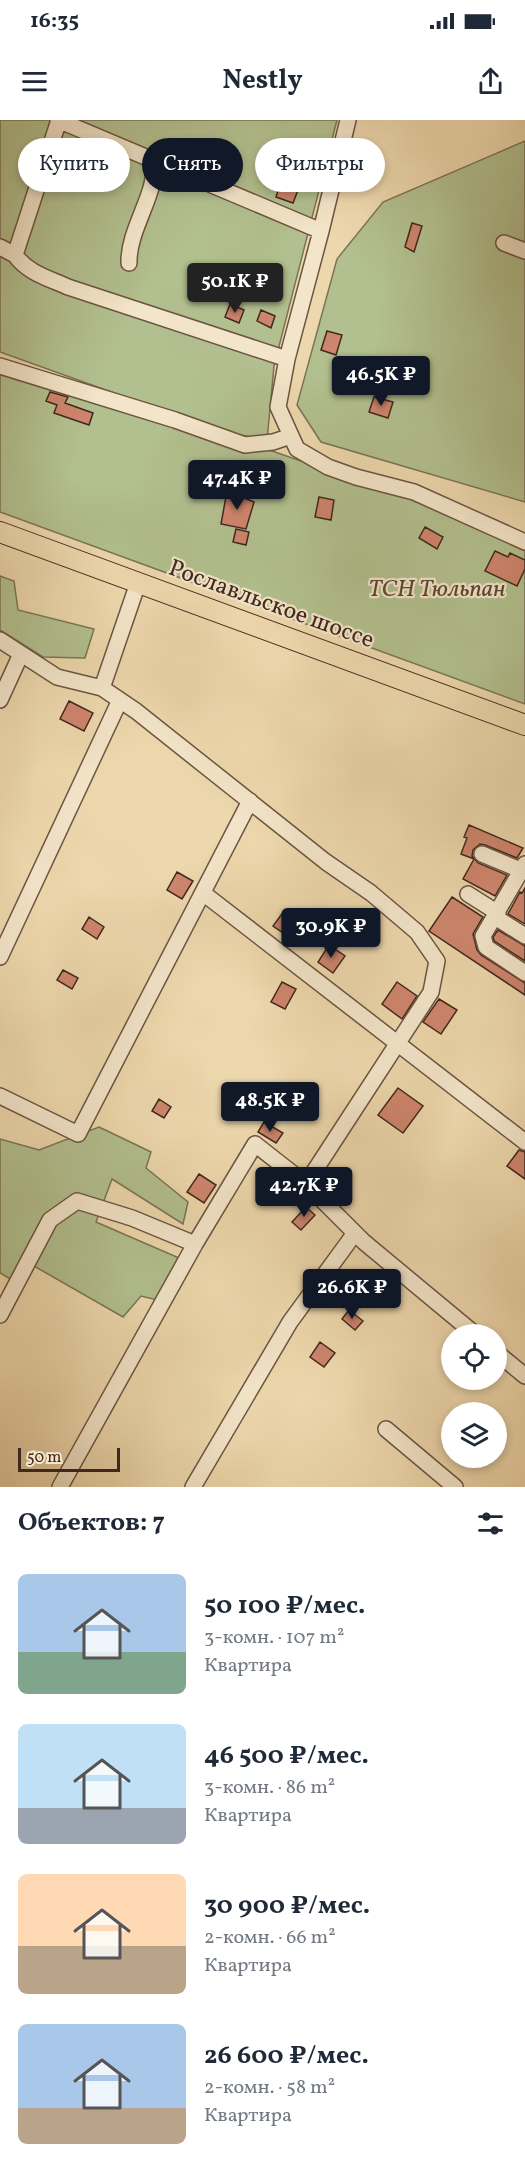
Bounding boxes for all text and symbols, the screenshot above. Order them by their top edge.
text: 16:35 [30,6,79,37]
text: Nestly [222,62,303,100]
icon: menu [18,65,51,98]
icon: share [474,65,507,98]
chip: Купить [18,138,130,192]
chip: Снять [142,138,243,192]
chip: Фильтры [255,138,385,192]
pin: 50.1K ₽ [180,263,290,314]
text: 50.1K ₽ [201,268,269,296]
pin: 46.5K ₽ [326,356,436,407]
text: 46.5K ₽ [346,361,416,389]
pin: 47.4K ₽ [182,460,292,511]
text: 47.4K ₽ [202,465,272,493]
street label: Рославльское шоссе [163,552,379,658]
park label: ТСН Тюльпан [368,573,506,607]
pin: 30.9K ₽ [276,908,386,959]
text: 30.9K ₽ [295,913,367,941]
pin: 48.5K ₽ [215,1082,325,1133]
text: 48.5K ₽ [235,1087,305,1115]
pin: 42.7K ₽ [249,1167,359,1218]
text: 42.7K ₽ [269,1172,339,1200]
pin: 26.6K ₽ [297,1269,407,1320]
text: 26.6K ₽ [317,1274,387,1302]
map controls [441,1324,507,1468]
button: locate [441,1324,507,1390]
button: layers [441,1402,507,1468]
scale bar [18,1445,120,1472]
text: 50 m [27,1447,61,1469]
text: Объектов: 7 [18,1505,165,1541]
icon: filters [474,1507,507,1540]
text: 50 100 ₽/мес. [204,1588,365,1624]
icon: home [66,1598,138,1670]
text: 3-комн. · 107 m² [204,1624,344,1652]
text: Квартира [204,1652,292,1680]
text: 46 500 ₽/мес. [204,1738,369,1774]
icon: home [66,1748,138,1820]
text: 3-комн. · 86 m² [204,1774,335,1802]
text: Квартира [204,1802,292,1830]
text: 30 900 ₽/мес. [204,1888,370,1924]
icon: home [66,1898,138,1970]
text: 2-комн. · 66 m² [204,1924,336,1952]
text: Квартира [204,1952,292,1980]
text: 26 600 ₽/мес. [204,2038,369,2074]
icon: home [66,2048,138,2120]
text: 2-комн. · 58 m² [204,2074,335,2102]
text: Квартира [204,2102,292,2130]

